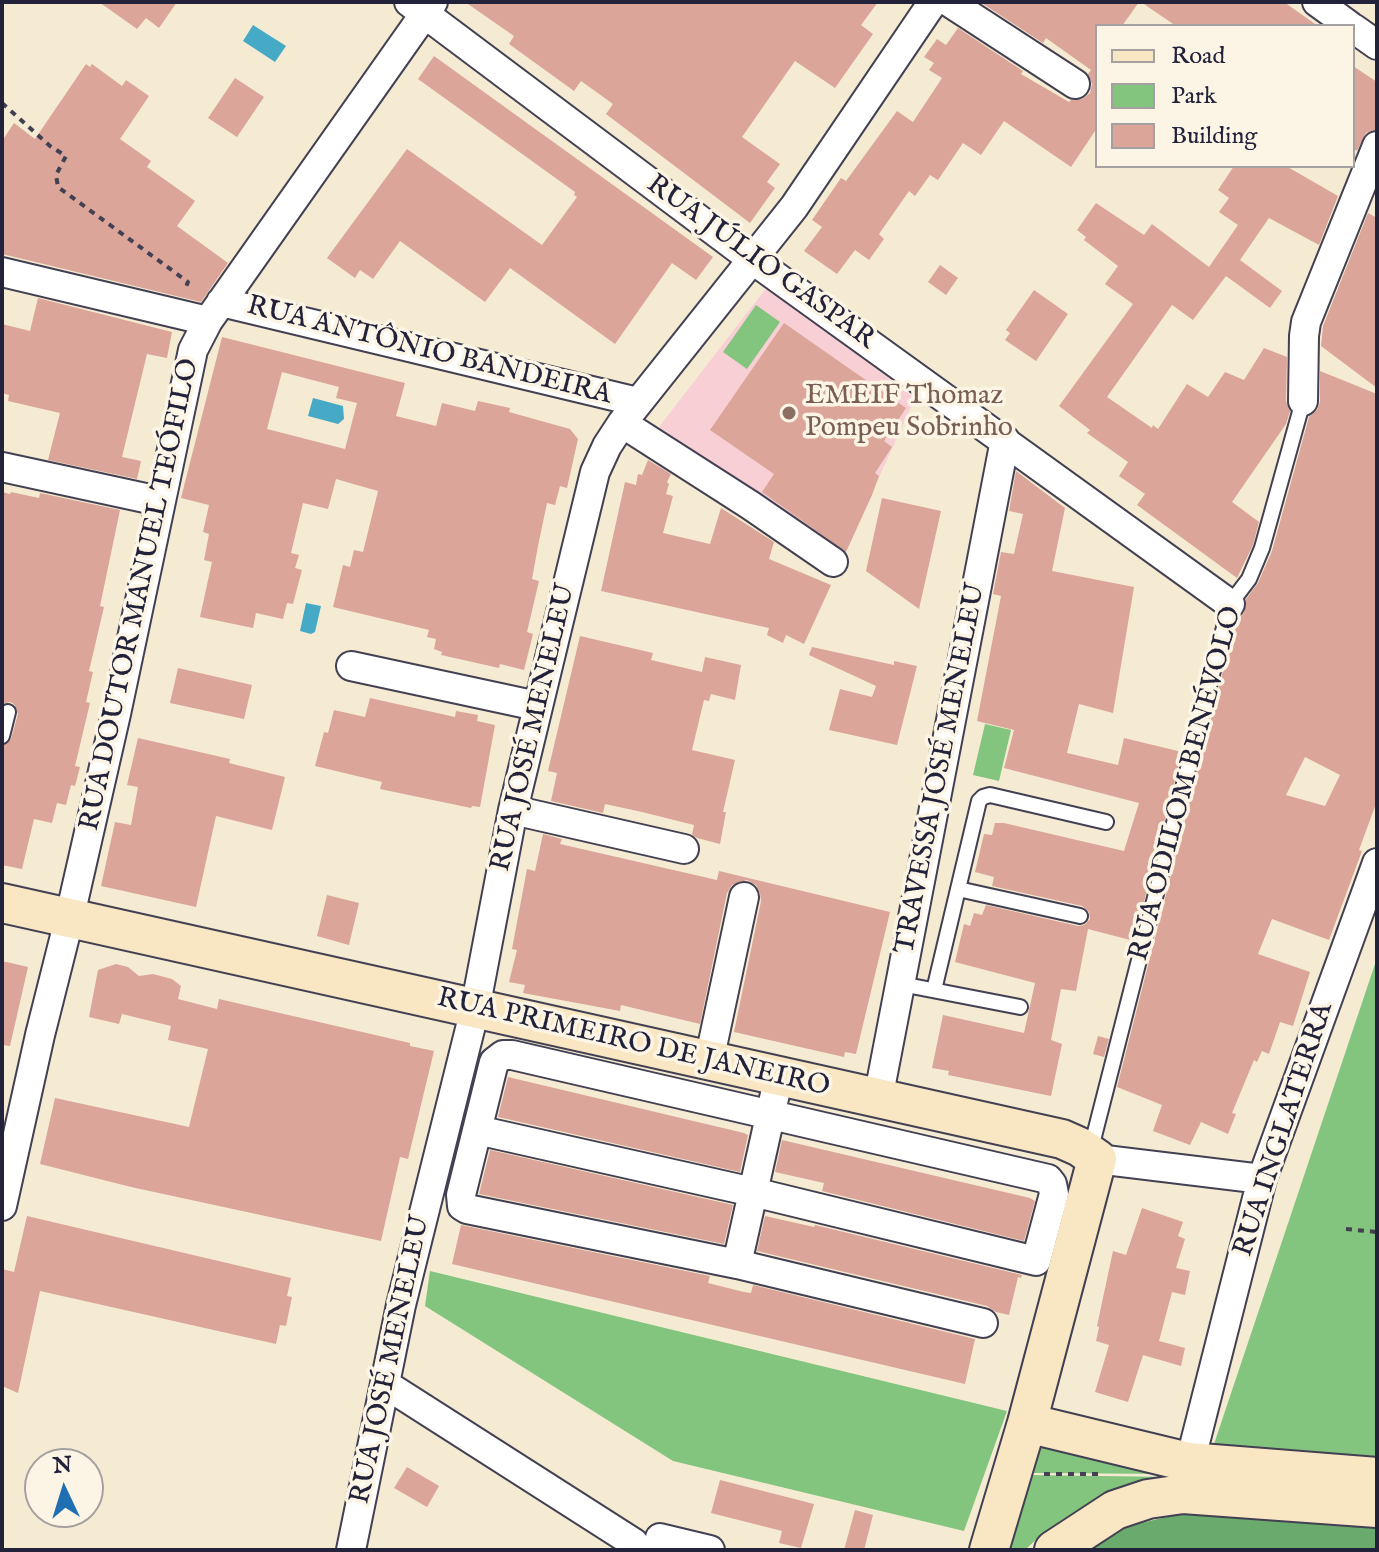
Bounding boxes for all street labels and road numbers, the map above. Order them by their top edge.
street label: RUA JÚLIO GASPAR [639,169,881,357]
street label: RUA ANTÔNIO BANDEIRA [243,290,615,414]
street label: RUA DOUTOR MANUEL TEÓFILO [74,356,208,834]
street label: RUA JOSÉ MENELEU [486,581,584,875]
street label: TRAVESSA JOSÉ MENELEU [890,581,994,957]
street label: RUA ODILOM BENÉVOLO [1123,603,1251,965]
street label: RUA PRIMEIRO DE JANEIRO [433,982,833,1106]
street label: RUA INGLATERRA [1228,999,1342,1261]
street label: RUA JOSÉ MENELEU [345,1213,439,1507]

